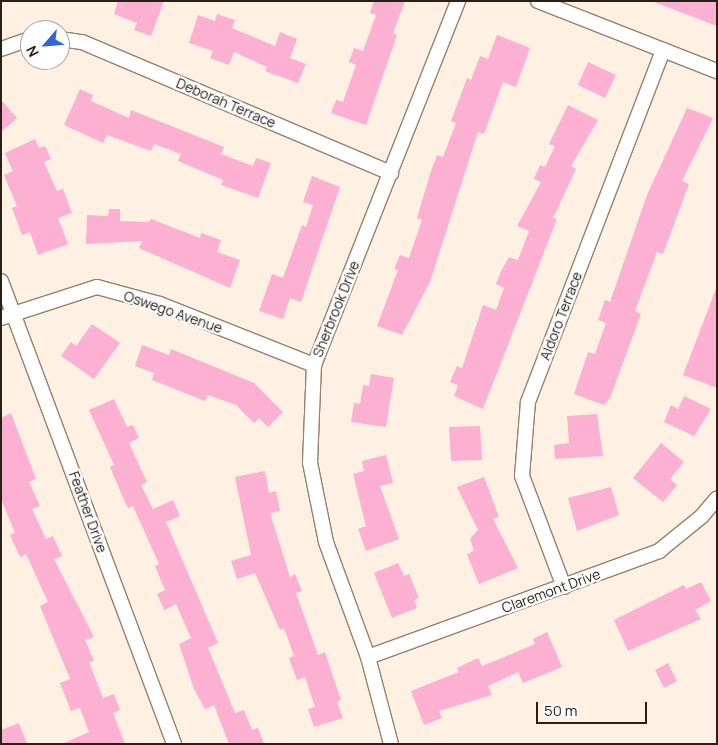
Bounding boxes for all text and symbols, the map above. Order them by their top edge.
north arrow [20,20,70,70]
text: N [21,43,43,60]
street label: Deborah Terrace [174,74,278,132]
street label: Sherbrook Drive [309,258,363,360]
street label: Aldoro Terrace [536,269,586,363]
street label: Oswego Avenue [122,287,224,337]
street label: Feather Drive [66,469,110,555]
street label: Claremont Drive [499,565,603,617]
scale bar [538,692,649,724]
text: 50 m [544,700,578,721]

